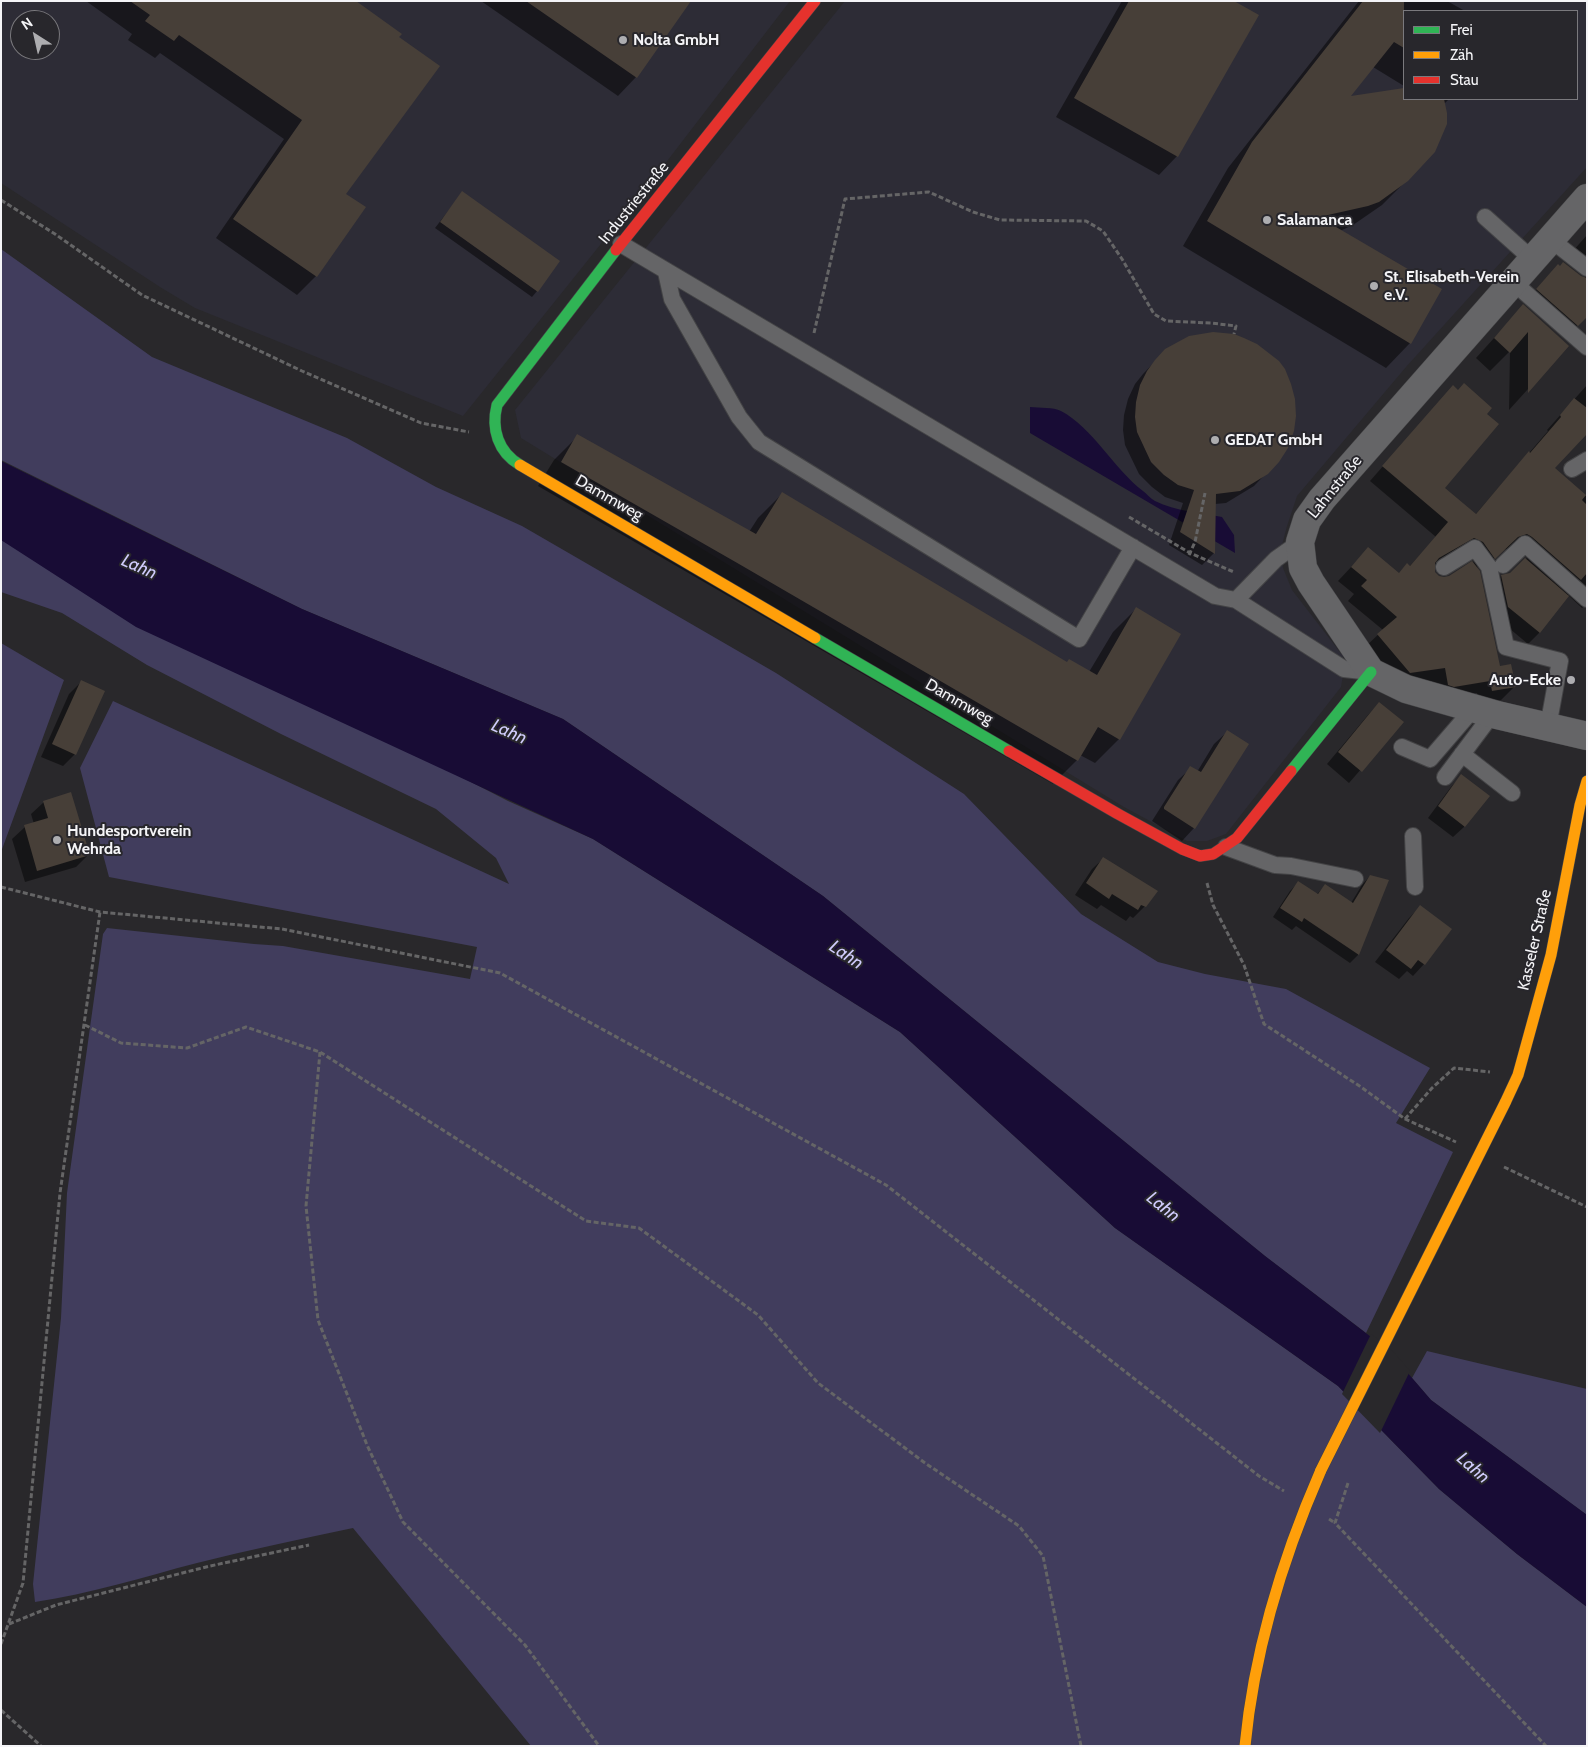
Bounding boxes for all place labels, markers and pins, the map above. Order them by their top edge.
place label: Nolta GmbH [633,30,719,50]
marker: Nolta GmbH [617,34,629,46]
place label: Salamanca [1277,210,1352,230]
marker: Salamanca [1261,214,1273,226]
place label: St. Elisabeth-Verein e.V. [1384,267,1519,305]
marker: St. Elisabeth-Verein e.V. [1368,280,1380,292]
place label: GEDAT GmbH [1225,430,1323,450]
marker: GEDAT GmbH [1209,434,1221,446]
place label: Auto-Ecke [1489,670,1561,690]
marker: Auto-Ecke [1565,674,1577,686]
place label: Hundesportverein Wehrda [67,821,191,859]
marker: Hundesportverein Wehrda [51,834,63,846]

